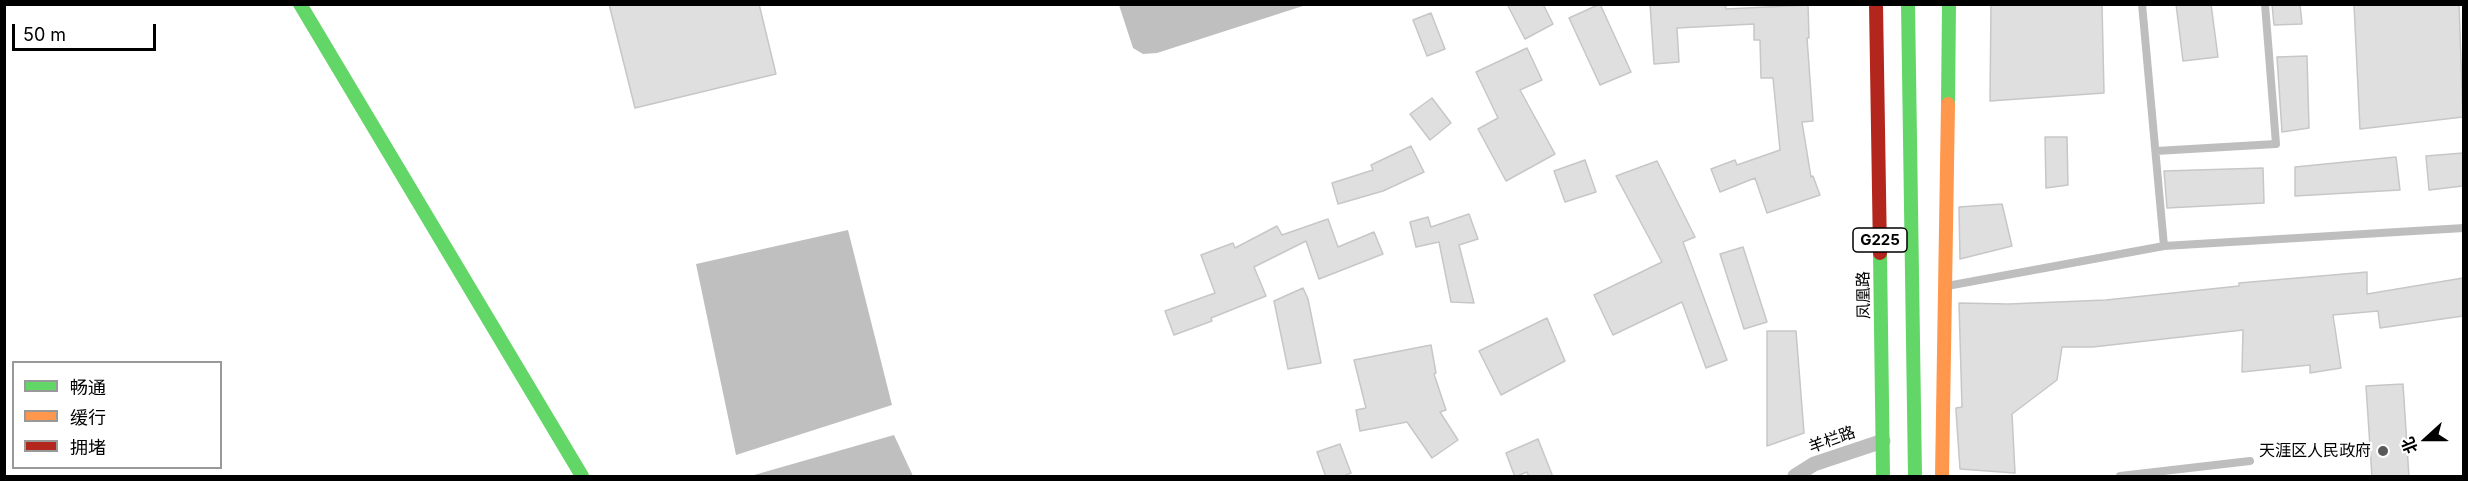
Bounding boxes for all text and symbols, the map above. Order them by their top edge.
scale bar [15,12,159,50]
text: 50 m [23,24,66,45]
road number: G225 [1853,228,1907,252]
street label: 凤凰路 [1854,271,1874,319]
legend [12,361,222,469]
text: 畅通 [70,377,106,398]
text: 缓行 [70,407,106,428]
north arrow [2396,409,2456,469]
street label: 羊栏路 [1806,423,1858,457]
text: 北 [2397,434,2421,457]
text: 拥堵 [70,437,106,458]
place label: 天涯区人民政府 [2259,441,2371,461]
marker: 天涯区人民政府 [2376,444,2390,458]

